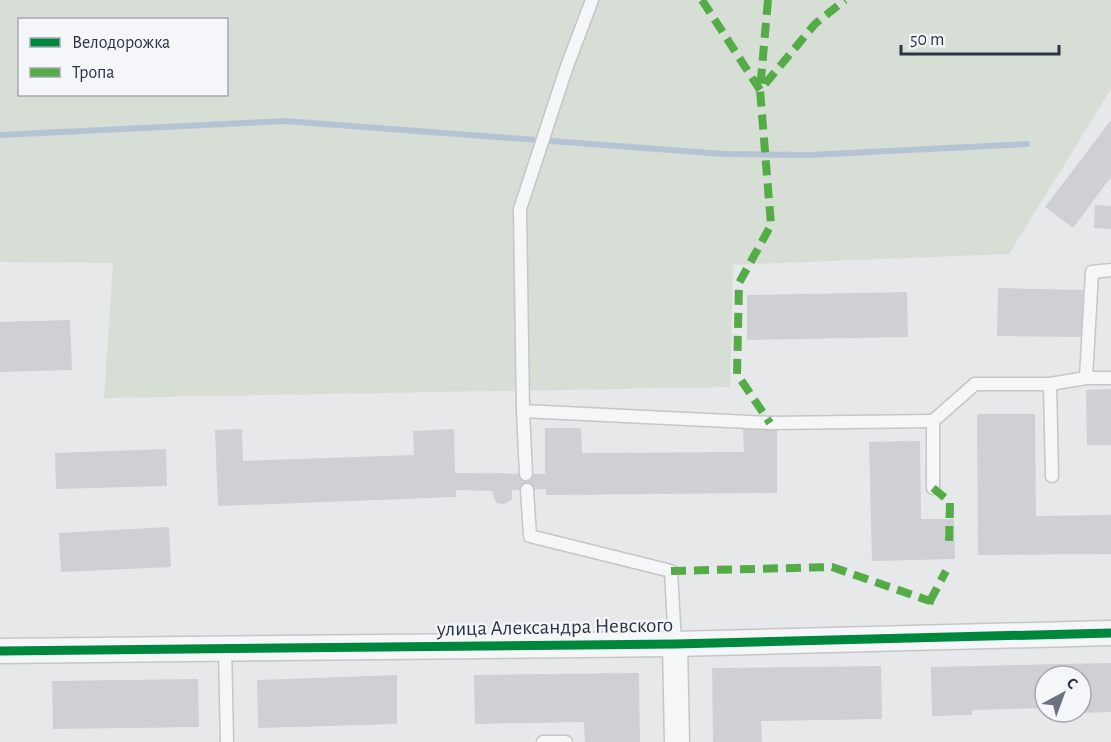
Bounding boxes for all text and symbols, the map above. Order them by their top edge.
legend [18,18,228,96]
scale bar [901,18,1058,56]
text: 50 m [910,31,944,49]
text: Велодорожка [72,34,170,52]
text: Тропа [72,64,115,82]
street label: улица Александра Невского [436,614,673,640]
north arrow [1033,664,1093,724]
text: С [1064,674,1081,692]

